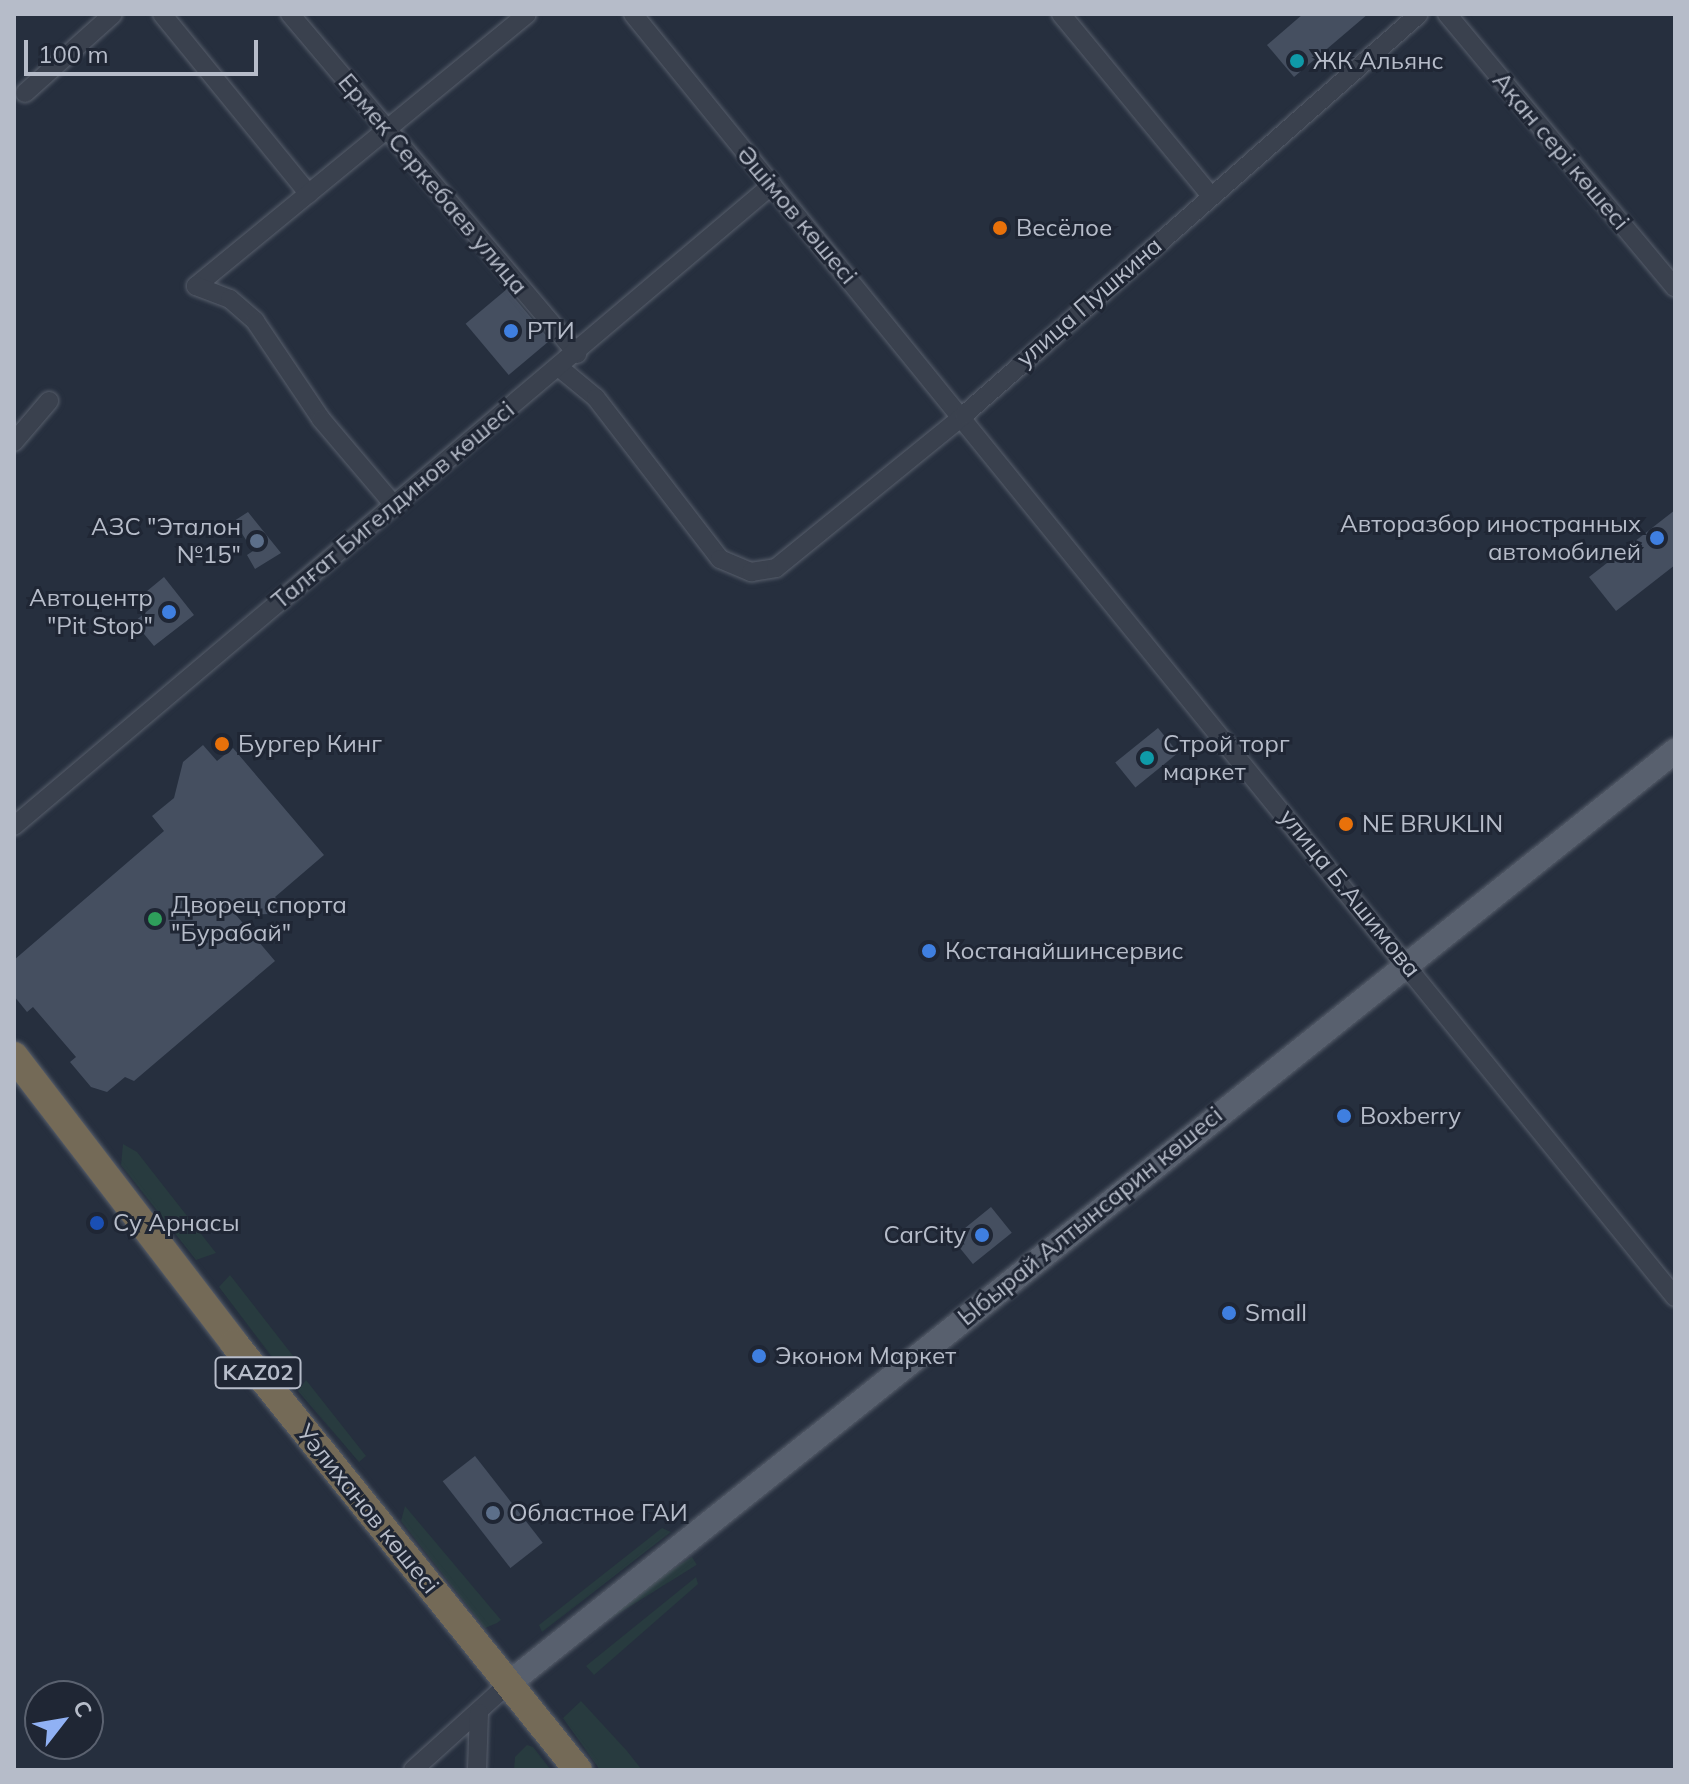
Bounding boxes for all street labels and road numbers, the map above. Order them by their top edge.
street label: Ақан сері көшесі [1487,66,1635,236]
street label: Ермек Серкебаев улица [332,68,534,300]
street label: Әшімов көшесі [731,140,863,290]
street label: улица Пушкина [1010,231,1168,373]
street label: Талғат Бигелдинов көшесі [266,395,520,615]
street label: улица Б.Ашимова [1273,803,1427,983]
street label: Ыбырай Алтынсарин көшесі [952,1100,1228,1332]
road number: KАZ02 [214,1355,302,1391]
street label: Уәлиханов көшесі [291,1419,445,1599]

